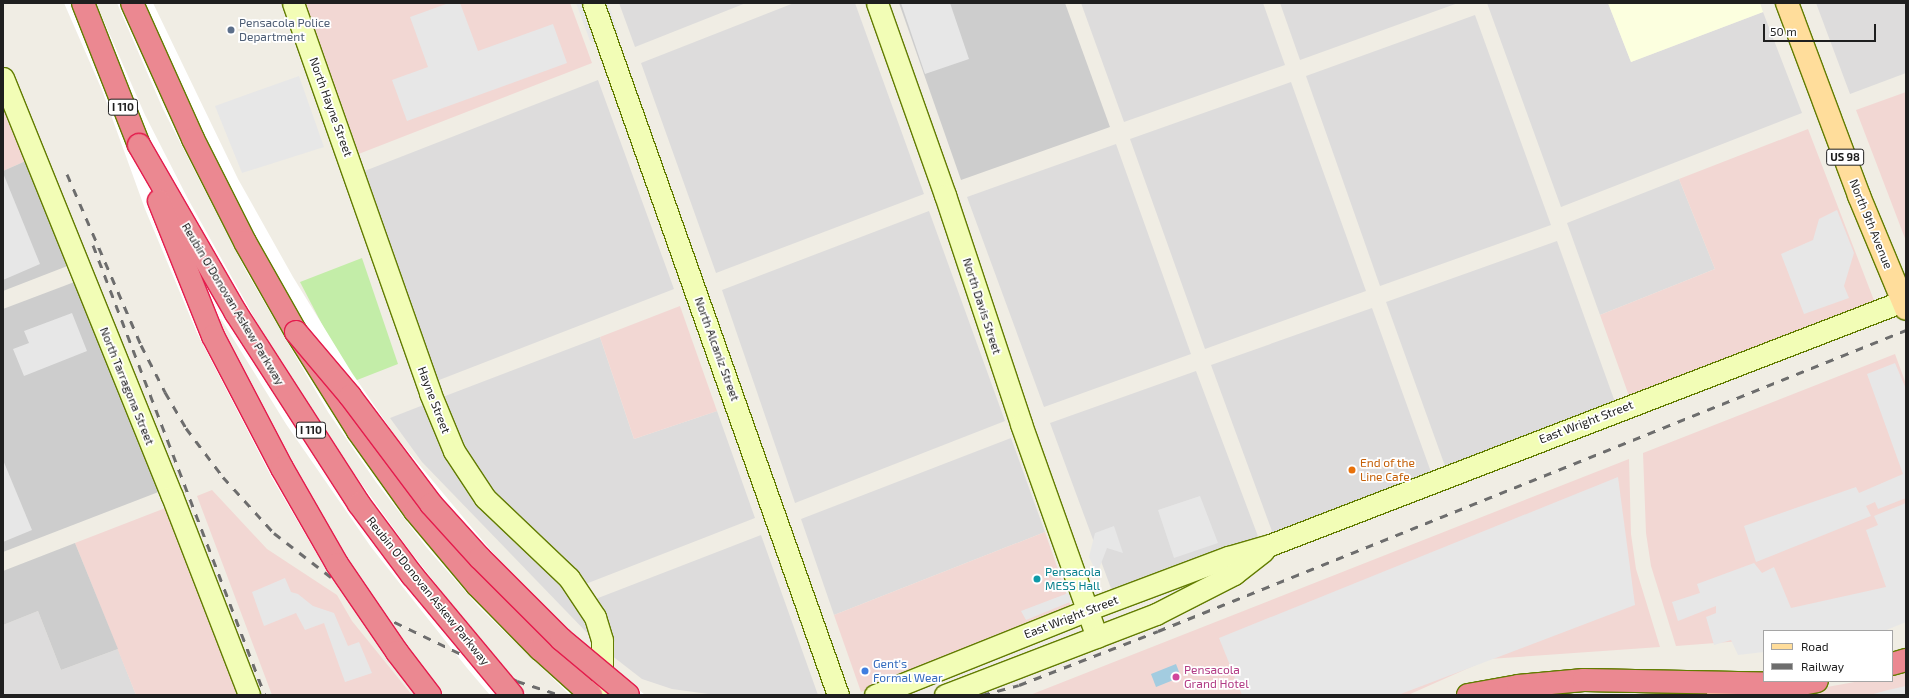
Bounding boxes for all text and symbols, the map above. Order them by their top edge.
place label: Pensacola Police Department [239,16,330,44]
scale bar [1765,16,1878,42]
text: 50 m [1770,24,1797,38]
marker: Pensacola Police Department [226,25,236,35]
street label: North Hayne Street [306,55,356,159]
road number: I 110 [107,98,139,116]
road number: US 98 [1826,148,1864,166]
street label: North 9th Avenue [1846,177,1896,271]
street label: Reubin O'Donovan Askew Parkway [179,220,287,388]
street label: North Davis Street [960,256,1004,356]
street label: North Alcaniz Street [691,295,743,403]
street label: North Tarragona Street [97,325,157,447]
street label: Hayne Street [415,365,453,435]
street label: East Wright Street [1537,397,1635,447]
road number: I 110 [295,421,327,439]
place label: End of the Line Cafe [1360,456,1415,484]
marker: End of the Line Cafe [1347,465,1357,475]
street label: Reubin O'Donovan Askew Parkway [363,514,493,668]
place label: Pensacola MESS Hall [1045,565,1101,593]
marker: Pensacola MESS Hall [1032,574,1042,584]
street label: East Wright Street [1022,592,1120,642]
legend [1763,630,1893,682]
text: Road [1801,639,1829,653]
place label: Gent's Formal Wear [873,657,943,685]
text: Railway [1801,659,1844,673]
place label: Pensacola Grand Hotel [1184,663,1249,691]
marker: Gent's Formal Wear [860,666,870,676]
marker: Pensacola Grand Hotel [1171,672,1181,682]

